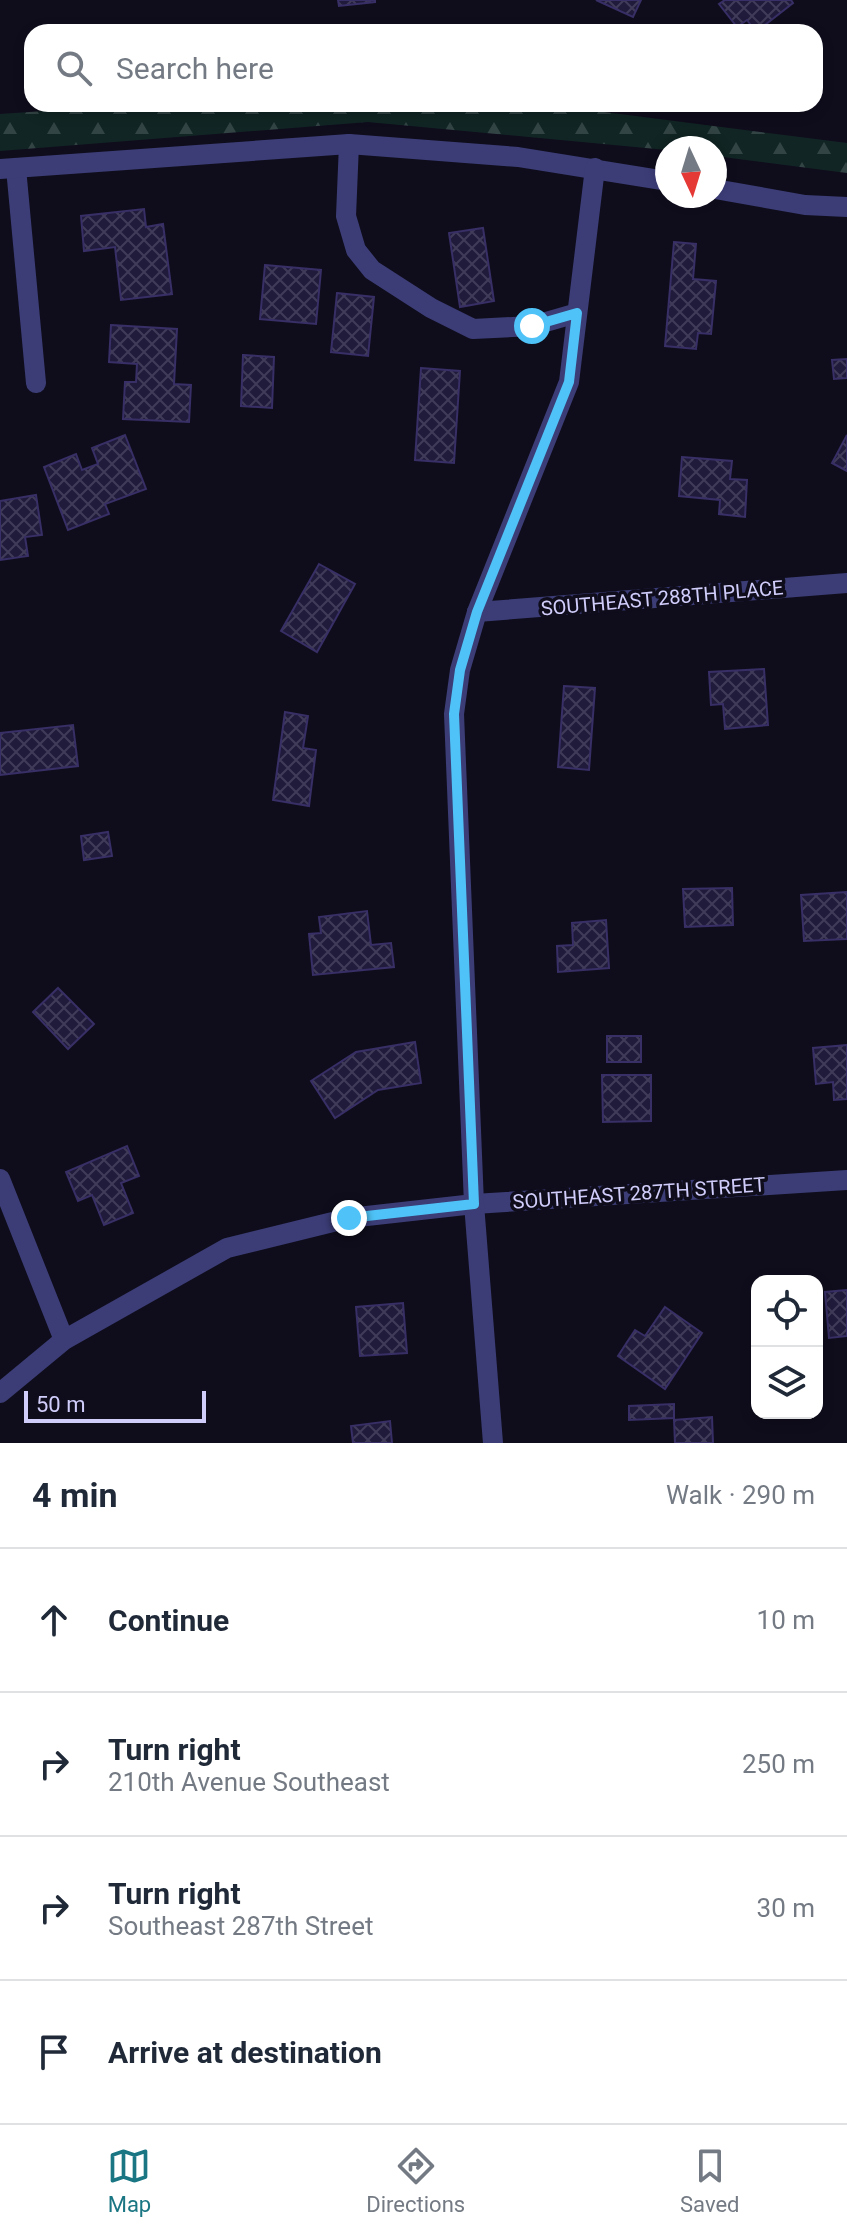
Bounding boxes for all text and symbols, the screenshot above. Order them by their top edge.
search box [24,24,823,112]
icon: search [52,46,96,90]
text: Search here [116,51,274,86]
north arrow [655,136,727,208]
route start [514,308,550,344]
street label: SOUTHEAST 288TH PLACE [540,575,784,621]
street label: SOUTHEAST 287TH STREET [512,1172,766,1214]
route end [331,1200,367,1236]
map controls [751,1275,823,1419]
button: locate [751,1275,823,1347]
button: layers [751,1347,823,1419]
scale bar [24,1387,206,1423]
text: 50 m [36,1392,85,1417]
text: 4 min [32,1475,117,1515]
text: Walk · 290 m [666,1480,815,1510]
icon: ahead [32,1598,76,1642]
text: Continue [108,1603,229,1638]
text: 10 m [757,1605,815,1635]
text: Turn right [108,1732,241,1767]
icon: right [32,1742,76,1786]
text: 250 m [742,1749,815,1779]
text: 210th Avenue Southeast [108,1767,390,1797]
text: Turn right [108,1876,241,1911]
icon: right [32,1886,76,1930]
text: 30 m [757,1893,815,1923]
text: Southeast 287th Street [108,1911,373,1941]
icon: arrive [32,2030,76,2074]
text: Arrive at destination [108,2035,382,2070]
tab: Map [107,2144,151,2217]
tab: Directions [366,2144,465,2217]
tab: Saved [680,2144,740,2217]

